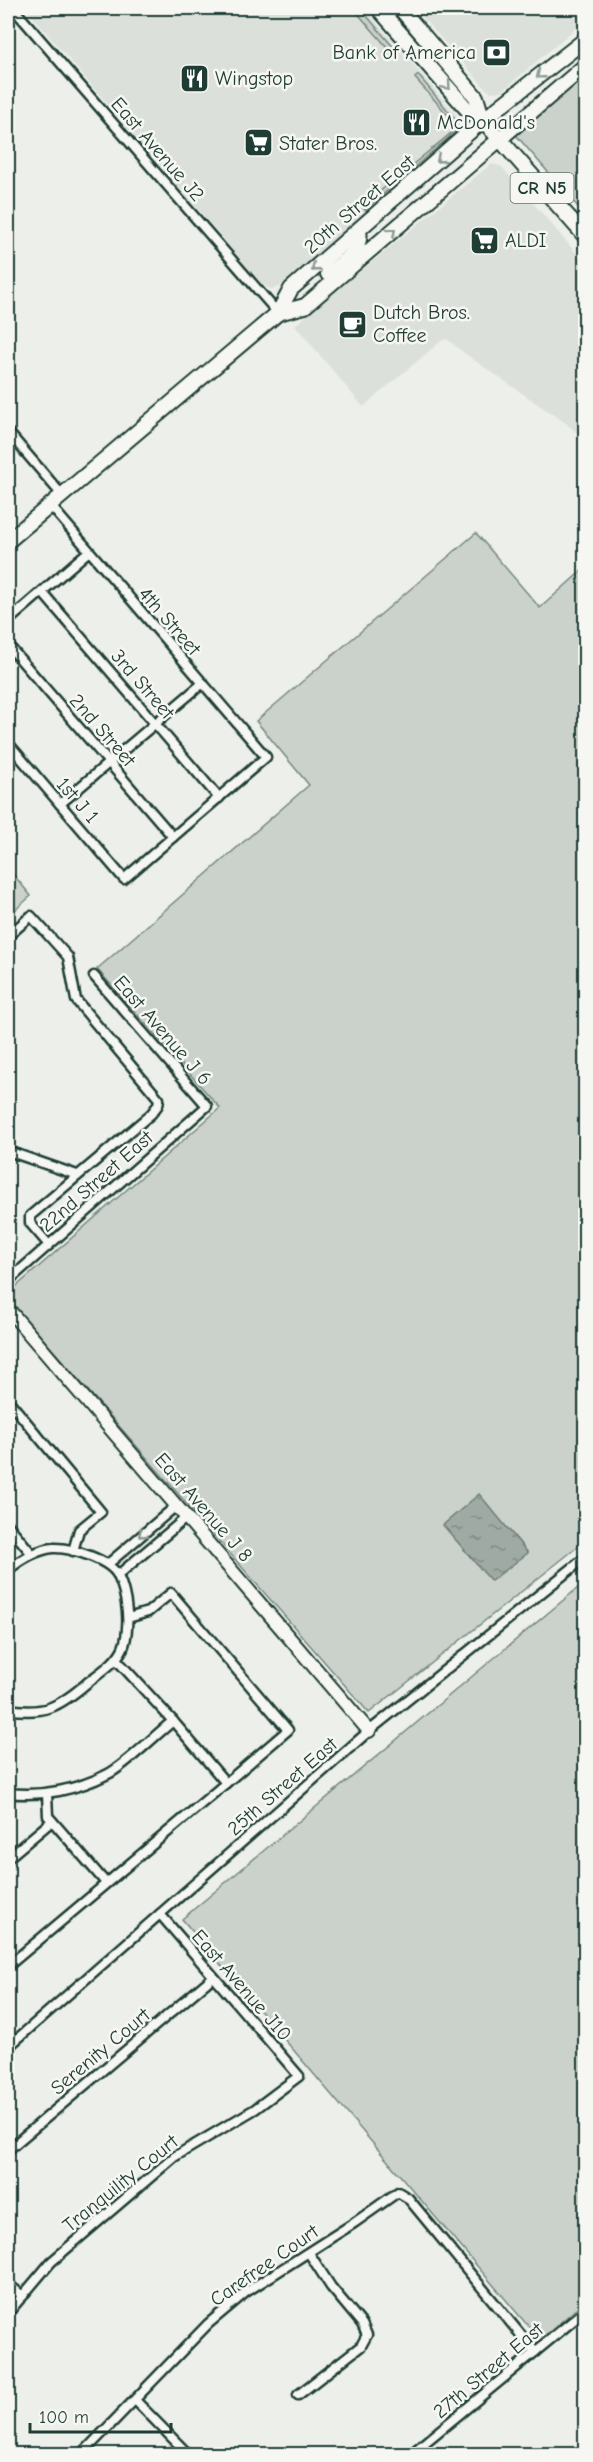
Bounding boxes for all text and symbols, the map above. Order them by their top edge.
bank icon: Bank of America [481,36,513,68]
place label: Bank of America [332,41,476,64]
restaurant icon: Wingstop [178,62,210,94]
place label: Wingstop [215,67,293,90]
one-way arrow [536,68,547,79]
one-way arrow [440,80,451,90]
street label: East Avenue J2 [106,93,209,206]
restaurant icon: McDonald's [400,106,432,138]
place label: McDonald's [437,111,535,134]
supermarket icon: Stater Bros. [242,127,274,159]
place label: Stater Bros. [279,132,377,155]
street label: 20th Street East [299,149,420,259]
one-way arrow [436,152,446,163]
road number: CR N5 [510,173,574,203]
supermarket icon: ALDI [468,224,500,256]
one-way arrow [385,228,396,239]
place label: ALDI [505,229,547,252]
one-way arrow [311,261,322,272]
place label: Dutch Bros. Coffee [373,301,470,347]
cafe icon: Dutch Bros. Coffee [336,308,368,340]
street label: 4th Street [134,583,206,661]
street label: 3rd Street [106,645,180,725]
street label: 2nd Street [65,689,141,772]
street label: 1st J 1 [52,773,103,828]
street label: East Avenue J 6 [109,971,216,1090]
street label: 22nd Street East [35,1125,159,1237]
street label: East Avenue J 8 [150,1448,257,1566]
one-way arrow [138,1527,149,1538]
street label: 25th Street East [223,1732,343,1840]
street label: East Avenue J10 [187,1925,296,2046]
street label: Serenity Court [46,2002,156,2100]
street label: Tranquility Court [58,2129,184,2237]
street label: Carefree Court [206,2219,324,2311]
street label: 27th Street East [429,2317,549,2423]
scale bar [30,2396,171,2434]
text: 100 m [39,2407,89,2428]

